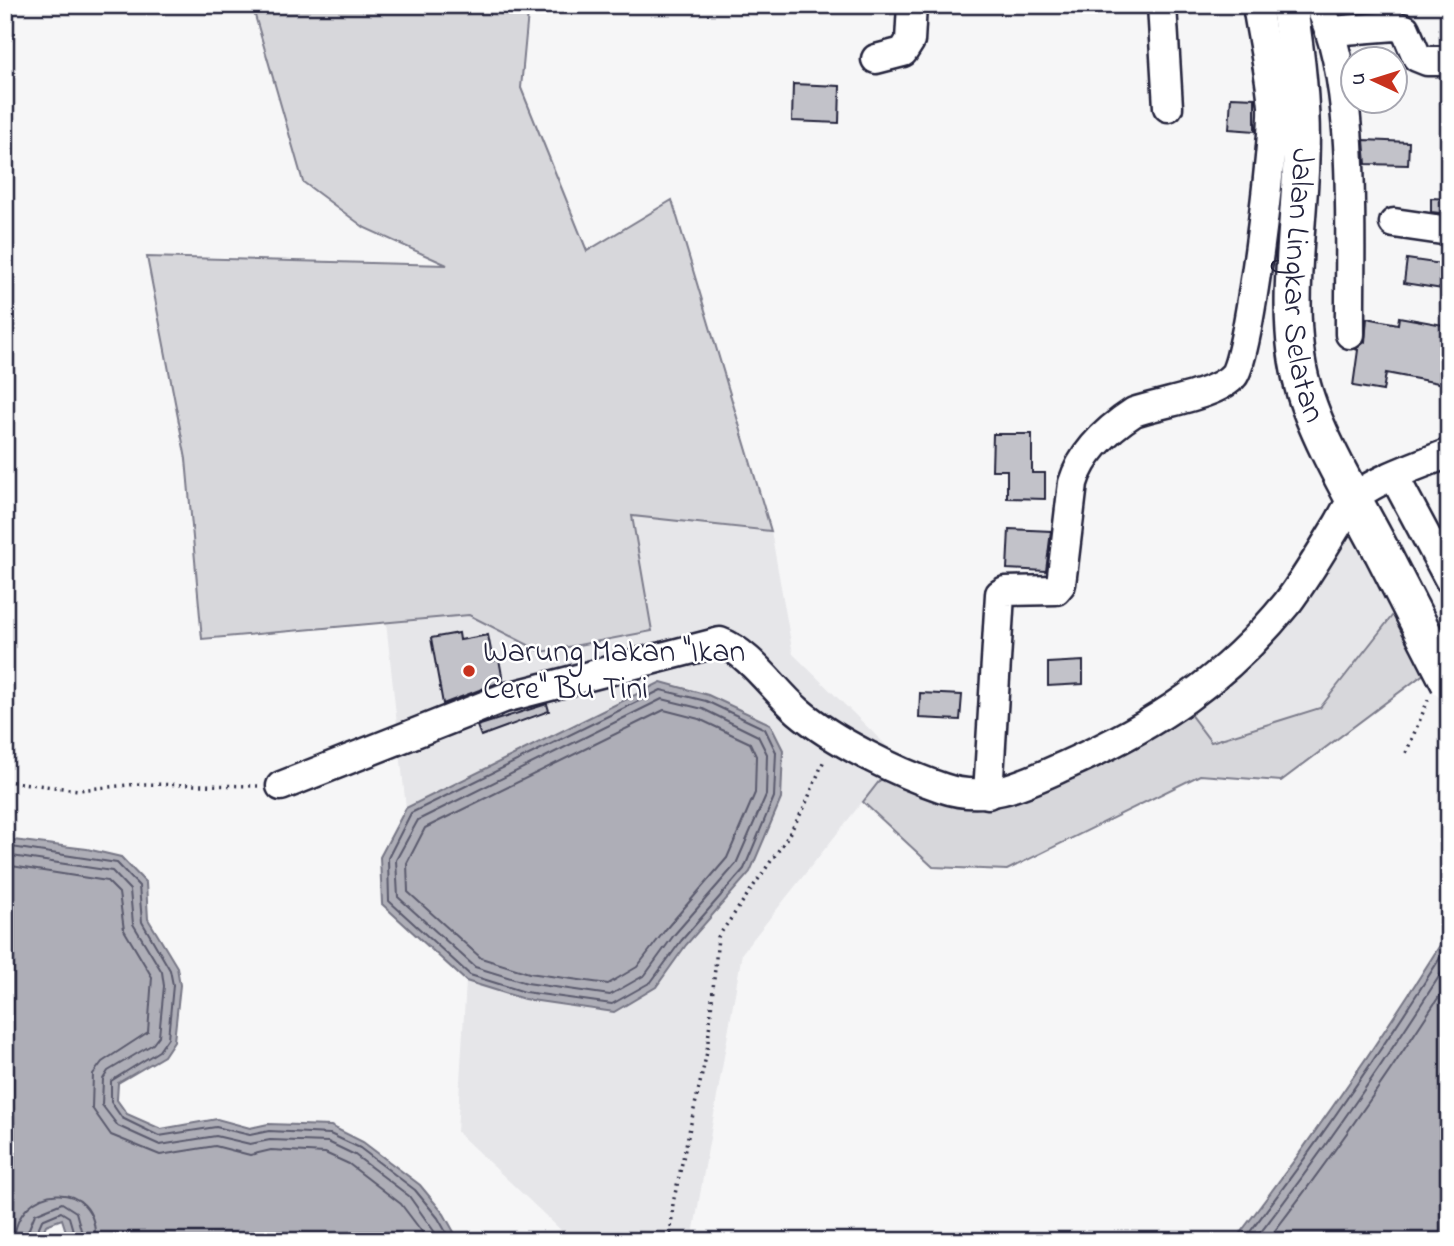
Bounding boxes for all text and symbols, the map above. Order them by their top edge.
north arrow [1338,46,1408,116]
text: U [1346,72,1373,86]
street label: Jalan Lingkar Selatan [1269,147,1337,430]
place label: Warung Makan "Ikan Cere" Bu Tini [483,630,745,714]
marker: Warung Makan "Ikan Cere" Bu Tini [461,663,477,679]

